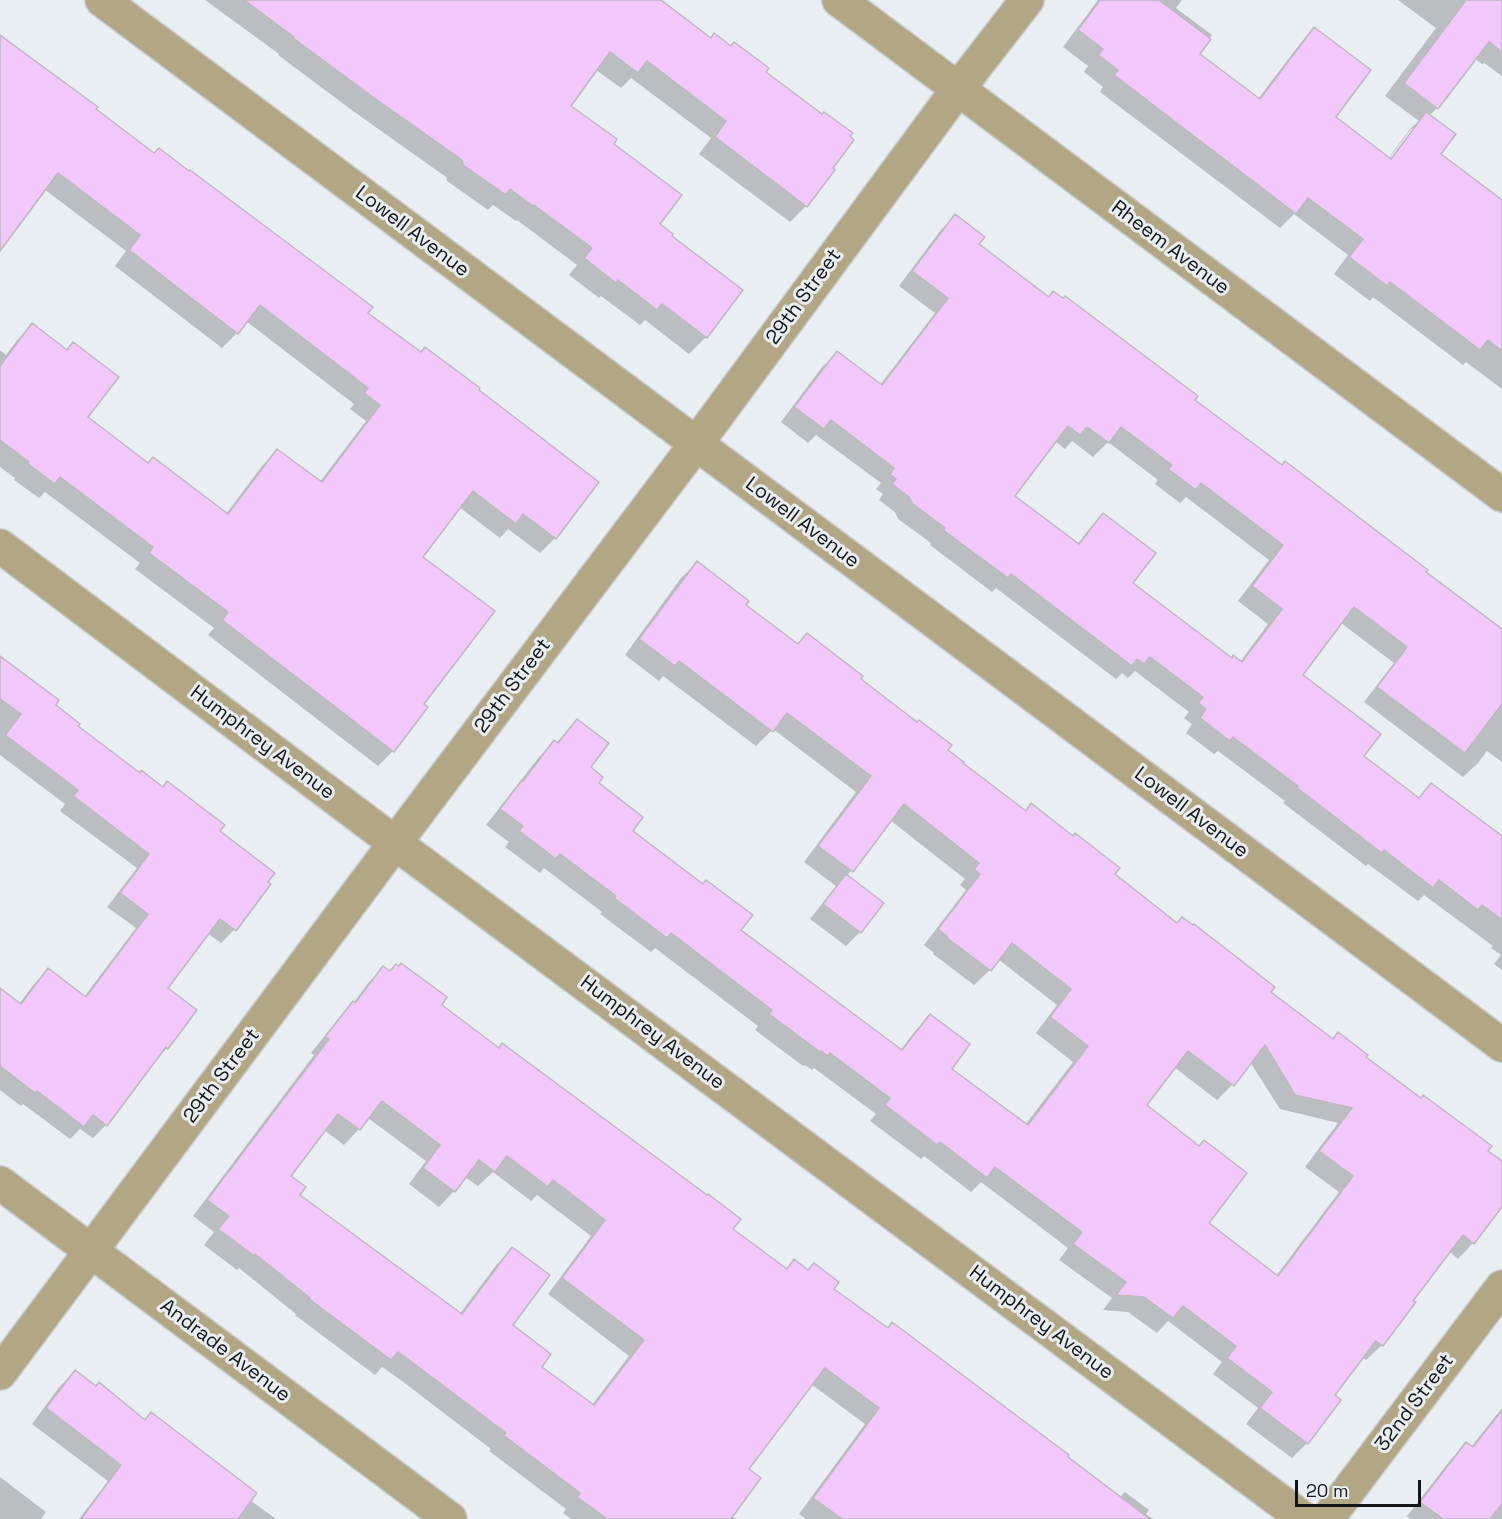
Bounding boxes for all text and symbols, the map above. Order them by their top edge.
street label: Lowell Avenue [350,181,474,283]
street label: Rheem Avenue [1106,196,1234,300]
street label: 29th Street [761,245,847,349]
street label: Lowell Avenue [740,472,864,574]
street label: 29th Street [470,634,556,738]
street label: Humphrey Avenue [185,681,339,805]
street label: Lowell Avenue [1129,762,1253,864]
street label: Humphrey Avenue [575,971,729,1095]
street label: 29th Street [179,1024,265,1128]
street label: Humphrey Avenue [964,1261,1118,1385]
street label: Andrade Avenue [155,1294,295,1408]
street label: 32nd Street [1371,1350,1459,1456]
scale bar [1298,1468,1424,1506]
text: 20 m [1306,1479,1349,1502]

